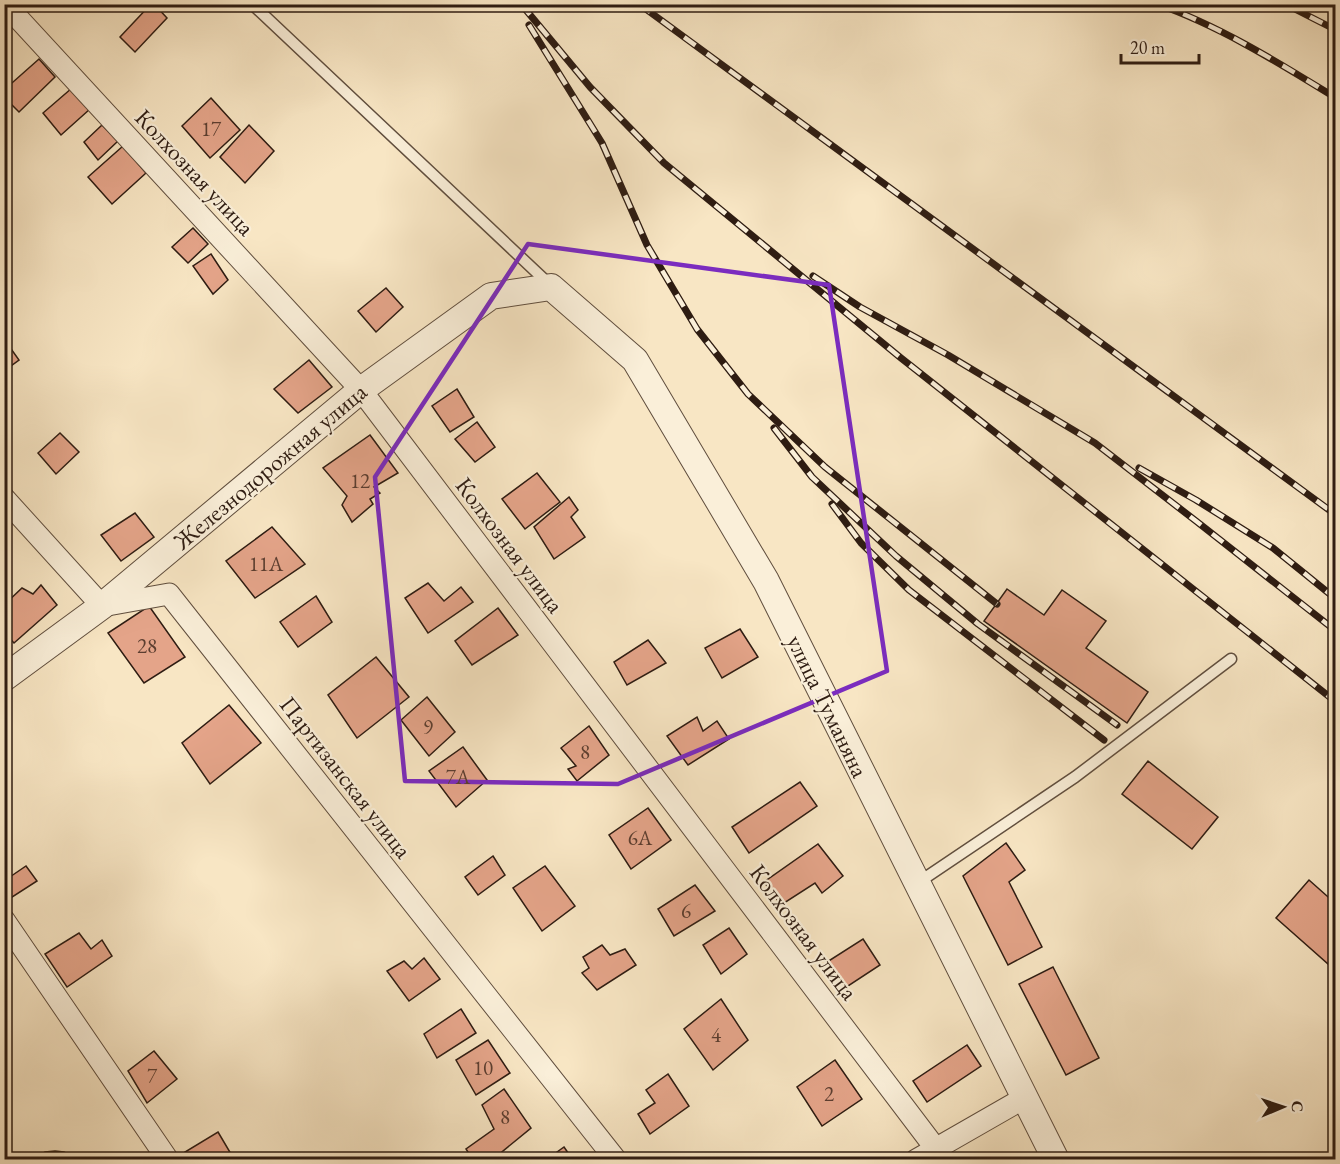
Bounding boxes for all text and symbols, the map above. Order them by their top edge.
scale bar [1121,27,1199,65]
text: 20 m [1130,36,1165,59]
street label: Колхозная улица [128,102,262,242]
house number: 17 [201,115,222,142]
street label: Железнодорожная улица [166,376,373,557]
house number: 12 [350,467,370,494]
street label: Колхозная улица [449,471,571,619]
house number: 11А [249,550,284,577]
street label: улица Туманяна [780,630,876,783]
house number: 28 [137,632,157,659]
street label: Партизанская улица [273,690,419,865]
house number: 9 [423,713,433,740]
house number: 8 [580,738,590,765]
house number: 7А [446,763,471,790]
house number: 6А [628,824,653,851]
street label: Колхозная улица [743,858,865,1006]
house number: 6 [681,897,691,924]
house number: 4 [711,1021,722,1048]
house number: 10 [473,1054,493,1081]
house number: 7 [147,1062,158,1089]
north arrow [1253,1077,1313,1137]
house number: 2 [824,1080,834,1107]
text: С [1287,1100,1308,1113]
house number: 8 [500,1103,510,1130]

